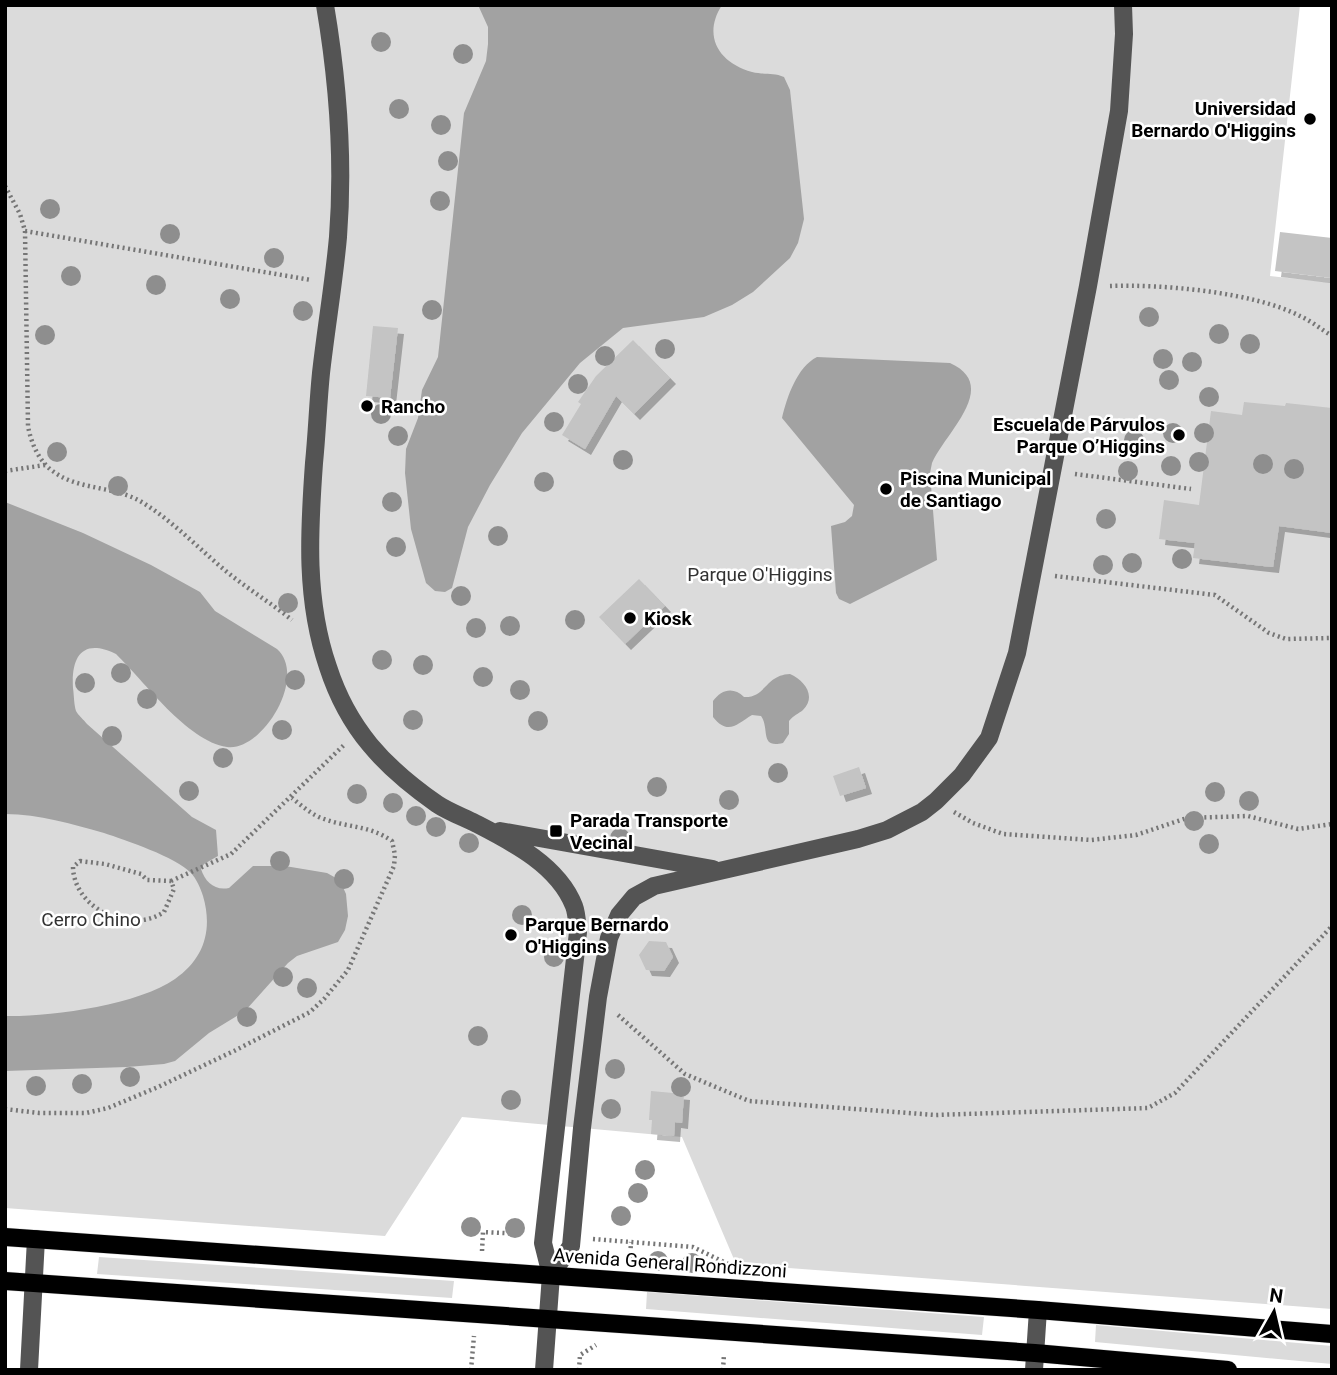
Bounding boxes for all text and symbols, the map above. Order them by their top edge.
place label: Universidad Bernardo O'Higgins [1131,97,1296,142]
marker: Universidad Bernardo O'Higgins [1302,111,1318,127]
place label: Rancho [381,395,446,418]
marker: Rancho [359,398,375,414]
place label: Escuela de Párvulos Parque O’Higgins [993,413,1165,458]
marker: Escuela de Párvulos Parque O’Higgins [1171,427,1187,443]
place label: Piscina Municipal de Santiago [900,467,1051,512]
marker: Piscina Municipal de Santiago [878,481,894,497]
park label: Parque O'Higgins [687,563,833,586]
place label: Kiosk [644,607,693,630]
marker: Kiosk [622,610,638,626]
place label: Parada Transporte Vecinal [570,809,728,854]
marker: Parada Transporte Vecinal [548,823,564,839]
park label: Cerro Chino [41,908,141,931]
place label: Parque Bernardo O'Higgins [525,913,669,958]
marker: Parque Bernardo O'Higgins [503,927,519,943]
street label: Avenida General Rondizzoni [552,1243,788,1283]
north arrow [1239,1277,1309,1347]
text: N [1268,1283,1285,1308]

